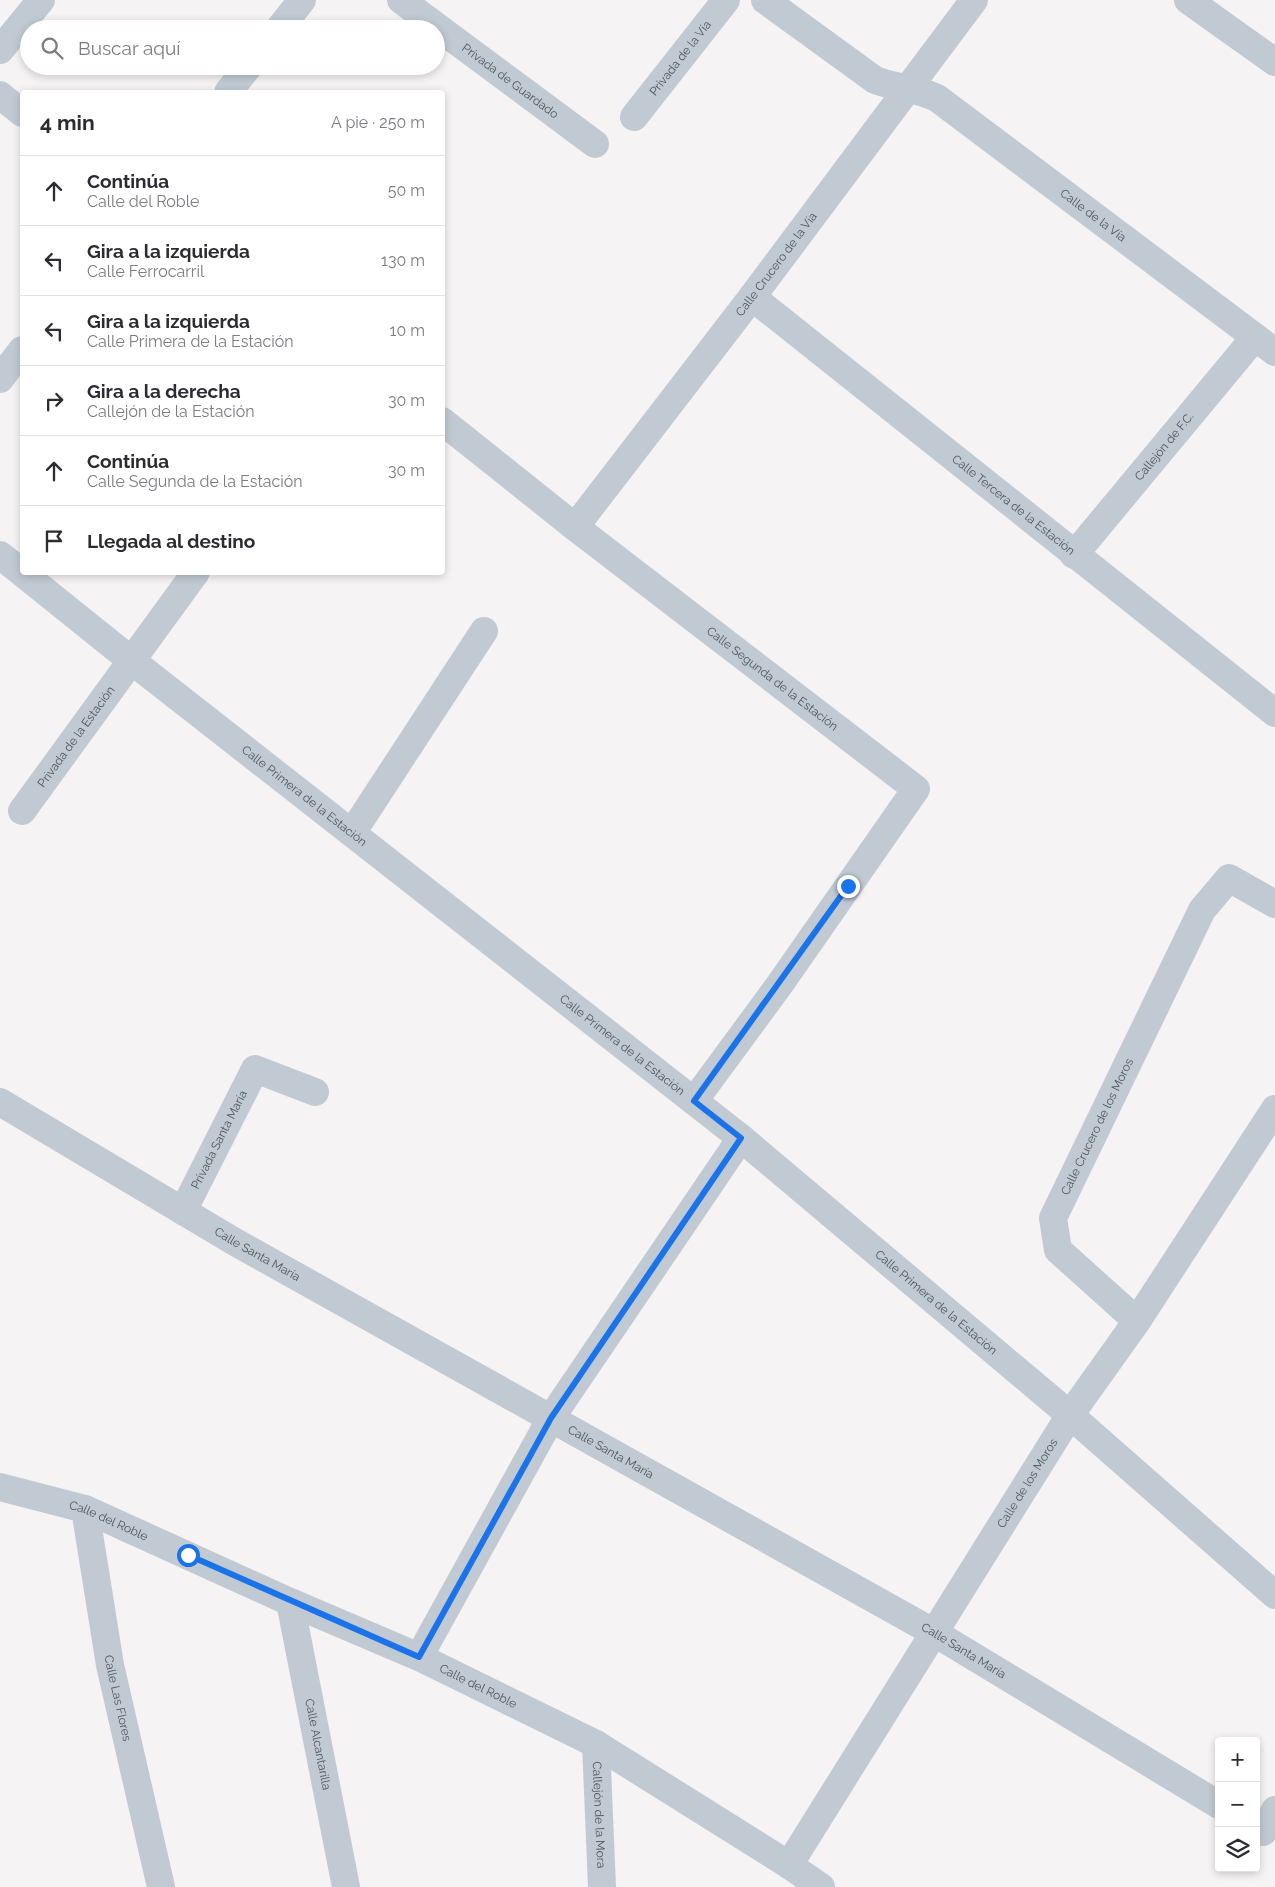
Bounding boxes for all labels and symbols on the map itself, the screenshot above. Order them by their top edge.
street label: Privada de la Vía [647,18,714,98]
street label: Privada de Guardado [459,41,561,121]
street label: Calle de la Vía [1057,186,1129,245]
street label: Calle Crucero de la Vía [733,210,820,319]
street label: Callejón de F.C. [1132,410,1196,483]
street label: Calle Tercera de la Estación [949,452,1078,558]
street label: Calle Segunda de la Estación [704,624,841,734]
street label: Privada de la Estación [35,683,118,790]
street label: Calle Primera de la Estación [239,743,370,849]
route end [837,875,860,898]
street label: Calle Primera de la Estación [557,992,688,1098]
street label: Calle Crucero de los Moros [1058,1056,1136,1197]
street label: Privada Santa María [188,1088,250,1191]
street label: Calle Santa María [212,1224,303,1284]
street label: Calle Primera de la Estación [872,1247,1000,1358]
street label: Calle Santa María [565,1422,656,1482]
street label: Calle de los Moros [994,1436,1061,1531]
street label: Calle del Roble [68,1498,150,1544]
route start [177,1544,200,1567]
street label: Calle Santa María [919,1620,1009,1681]
street label: Calle Las Flores [101,1654,134,1743]
street label: Calle del Roble [437,1661,519,1711]
street label: Calle Alcantarilla [302,1697,334,1791]
street label: Callejón de la Mora [590,1761,608,1869]

